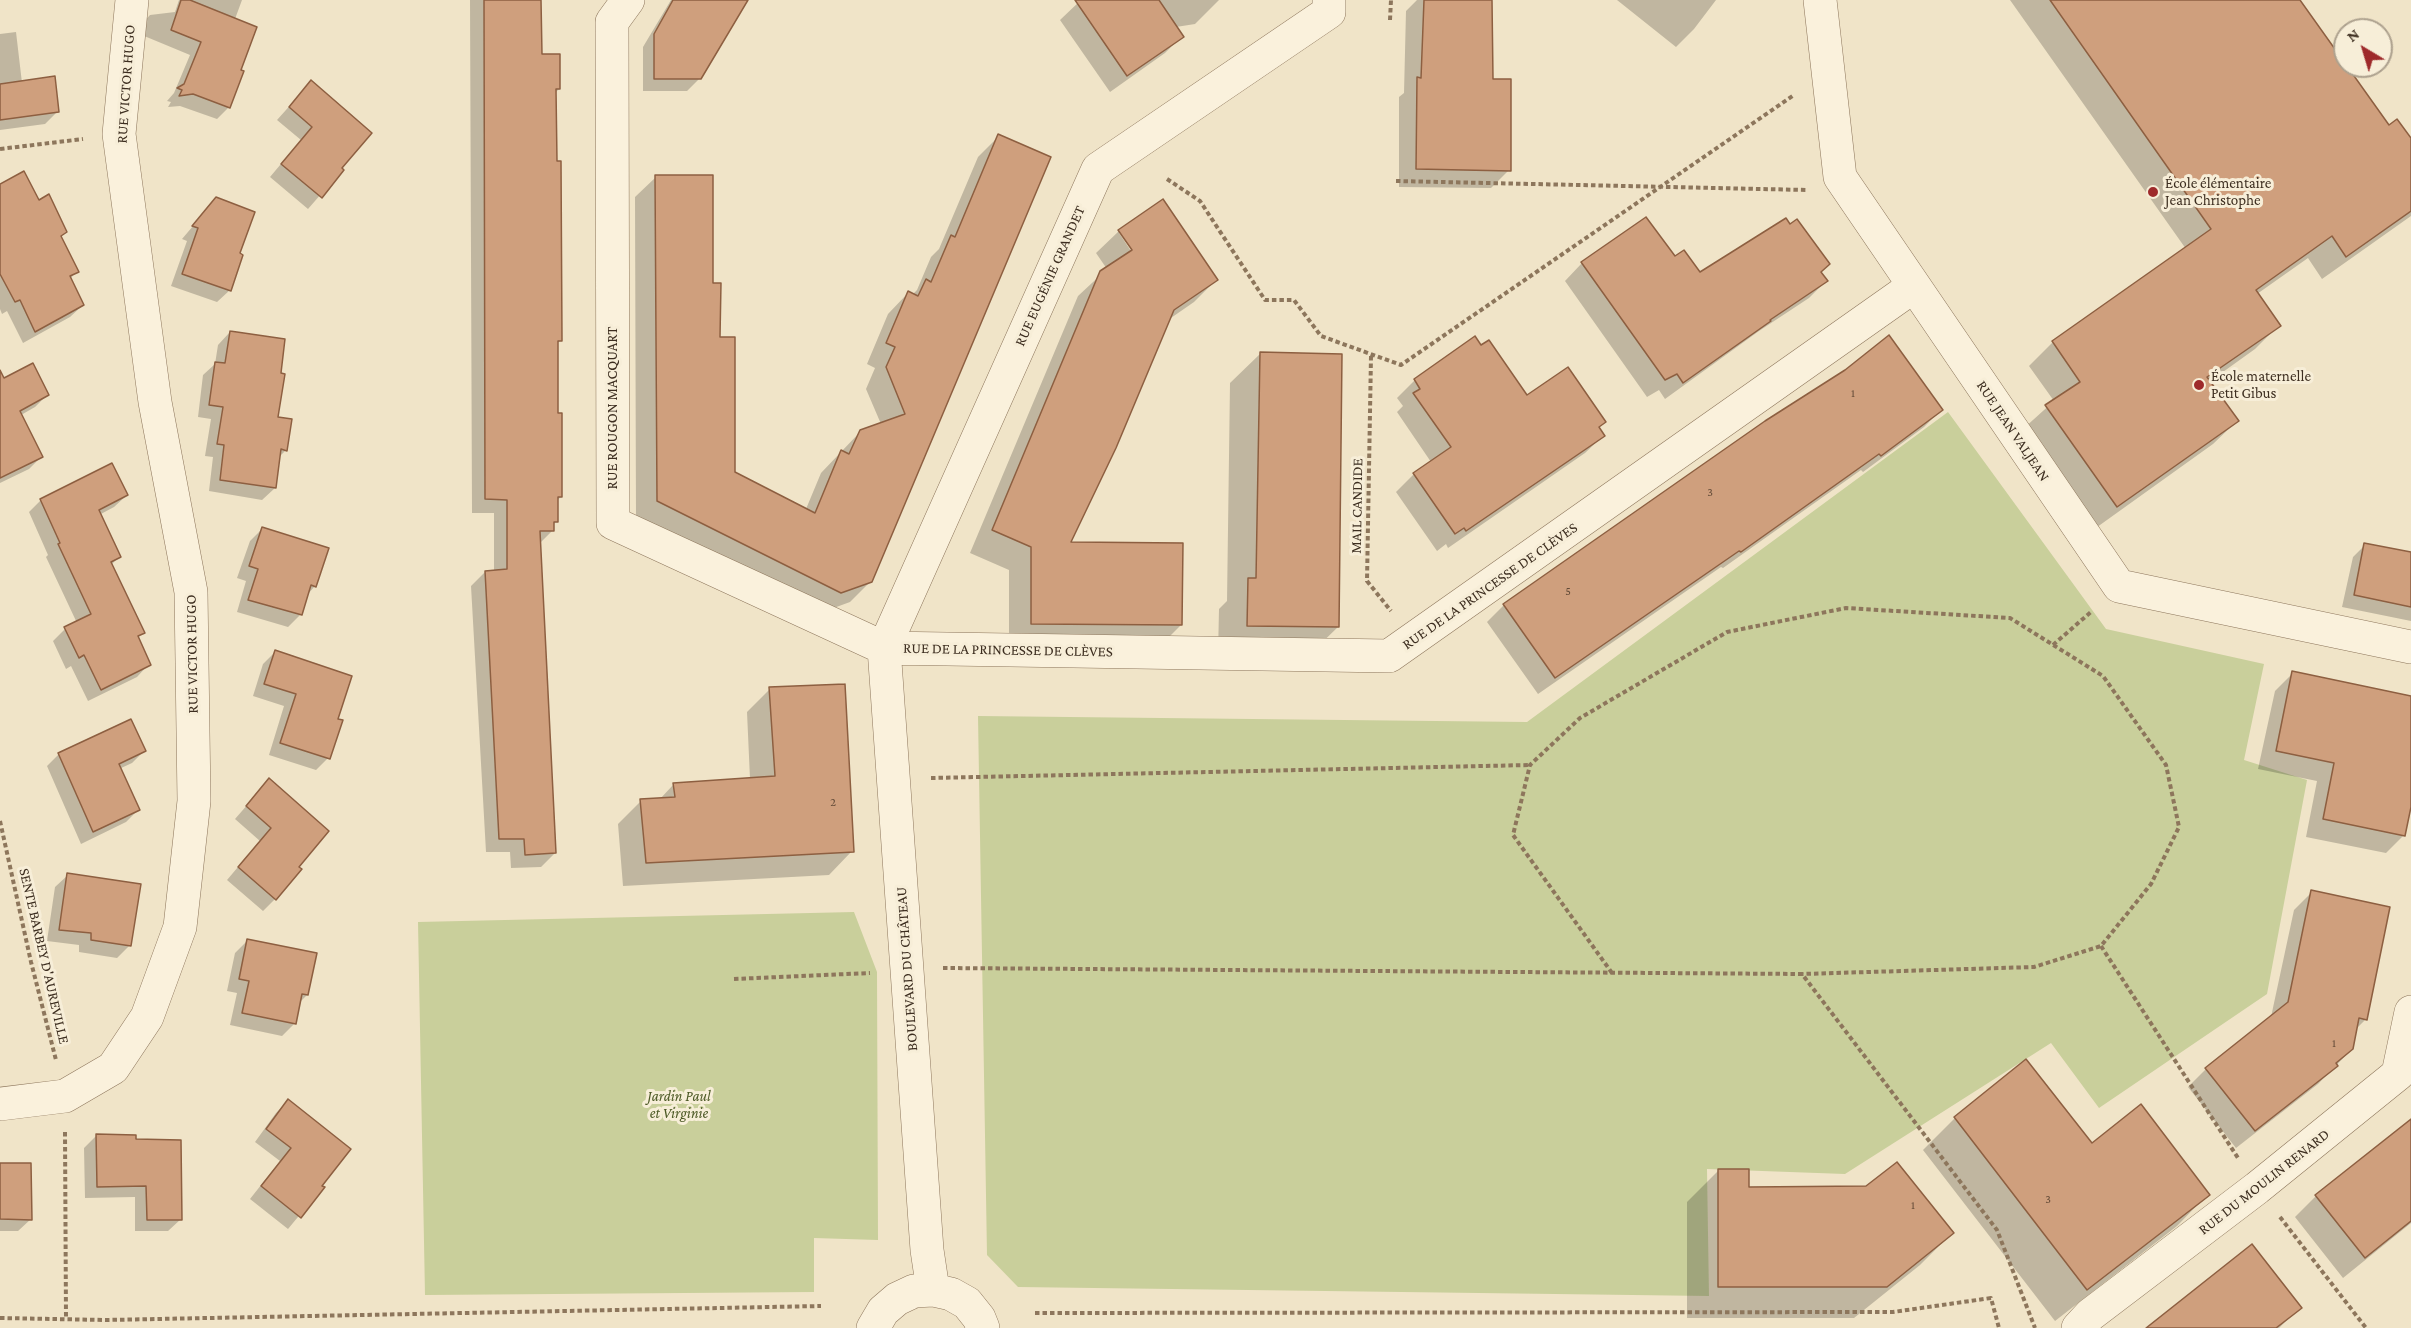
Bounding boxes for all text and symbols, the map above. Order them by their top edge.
north arrow [2333,18,2393,78]
street label: RUE VICTOR HUGO [113,24,139,144]
text: N [2343,25,2362,45]
place label: École élémentaire Jean Christophe [2165,174,2271,209]
marker: École élémentaire Jean Christophe [2146,185,2160,199]
street label: RUE EUGÉNIE GRANDET [1011,203,1089,349]
street label: RUE ROUGON MACQUART [603,327,621,489]
place label: École maternelle Petit Gibus [2211,367,2311,402]
street label: RUE JEAN VALJEAN [1973,377,2053,485]
marker: École maternelle Petit Gibus [2192,378,2206,392]
house number: 1 [1851,386,1855,400]
street label: MAIL CANDIDE [1347,458,1367,554]
house number: 3 [1707,485,1713,499]
street label: RUE DE LA PRINCESSE DE CLÈVES [1399,518,1581,654]
house number: 5 [1565,584,1571,598]
street label: RUE VICTOR HUGO [182,594,202,714]
street label: RUE DE LA PRINCESSE DE CLÈVES [903,639,1113,661]
house number: 2 [830,795,836,809]
street label: SENTE BARBEY D'AUREVILLE [15,866,73,1046]
street label: BOULEVARD DU CHÂTEAU [892,886,922,1052]
house number: 1 [2332,1036,2336,1050]
park label: Jardin Paul et Virginie [647,1087,711,1122]
street label: RUE DU MOULIN RENARD [2195,1125,2333,1239]
house number: 3 [2045,1192,2051,1206]
house number: 1 [1911,1198,1915,1212]

